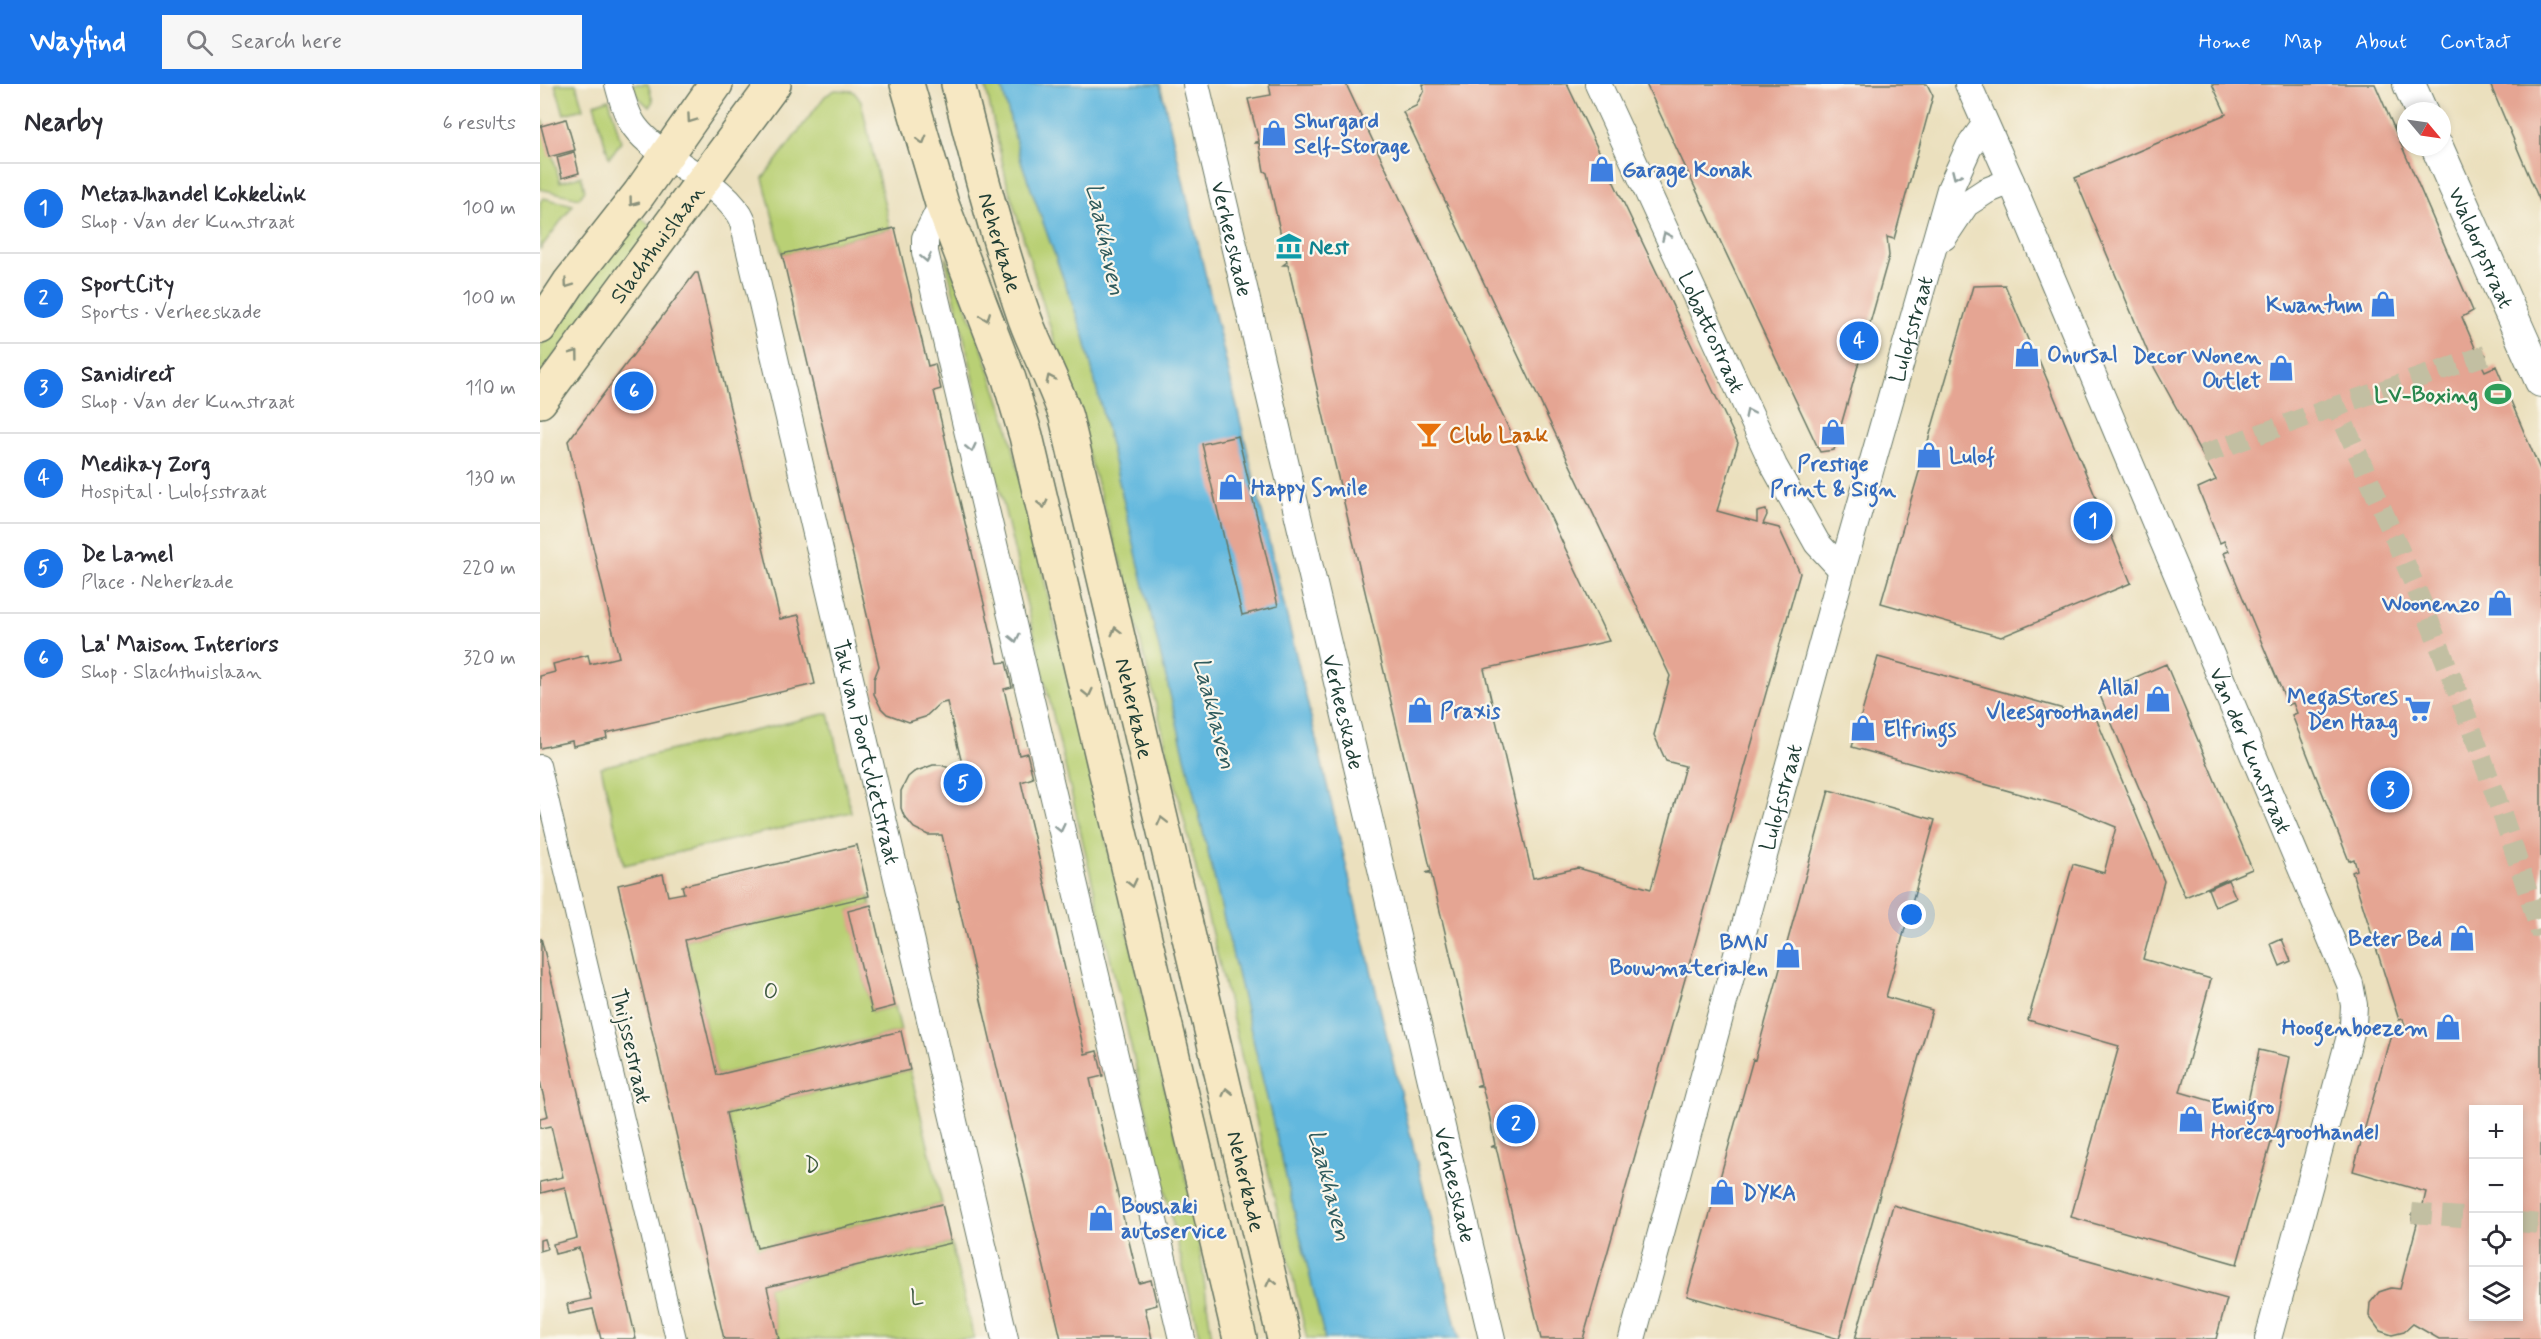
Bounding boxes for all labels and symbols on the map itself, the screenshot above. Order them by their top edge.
north arrow [2397,102,2451,156]
place label: Shurgard Self-Storage [1294,108,1411,162]
one-way arrow [687,113,698,124]
shop icon: Shurgard Self-Storage [1259,118,1289,148]
one-way arrow [915,135,927,145]
shop icon: Garage Konak [1587,154,1617,184]
place label: Garage Konak [1622,157,1752,188]
one-way arrow [1951,169,1963,180]
street label: Slachthuislaan [605,179,711,310]
street label: Verheeskade [1203,179,1258,300]
water label: Laakhaven [1078,181,1132,298]
street label: Waldorpstraat [2441,183,2519,313]
street label: Neherkade [971,190,1027,297]
one-way arrow [629,195,640,206]
museum icon: Nest [1274,231,1304,261]
one-way arrow [1662,231,1674,242]
place label: Nest [1309,234,1350,262]
one-way arrow [919,253,932,263]
street label: Lobattostraat [1670,268,1750,398]
street label: Lulofsstraat [1884,273,1941,386]
one-way arrow [564,277,575,288]
shop icon: Kwantum [2368,289,2398,319]
place label: Kwantum [2266,292,2363,320]
one-way arrow [979,311,991,322]
pin: 4 [1840,318,1878,364]
shop icon: Onursal [2012,339,2042,369]
place label: Onursal [2047,342,2118,370]
place label: Decor Wonen Outlet [2132,343,2262,396]
one-way arrow [568,349,579,360]
shop icon: Decor Wonen Outlet [2266,353,2296,383]
pin: 6 [614,368,653,414]
one-way arrow [1046,375,1058,386]
sports icon: LV-Boxing [2483,379,2513,409]
place label: LV-Boxing [2374,382,2478,411]
one-way arrow [1745,408,1757,419]
shop icon: Prestige Print & Sign [1818,417,1848,447]
bar icon: Club Laak [1414,419,1444,449]
place label: Club Laak [1449,422,1549,450]
shop icon: Lulof [1914,440,1944,470]
one-way arrow [963,443,976,453]
place label: Lulof [1949,443,1995,471]
place label: Prestige Print & Sign [1770,451,1897,508]
shop icon: Happy Smile [1216,472,1246,502]
place label: Happy Smile [1251,475,1368,504]
one-way arrow [1035,498,1048,508]
pin: 1 [2074,498,2112,544]
shop icon: Woonenzo [2485,588,2515,618]
place label: Woonenzo [2381,591,2480,619]
one-way arrow [1110,626,1123,636]
one-way arrow [1008,633,1021,643]
street label: Tak van Poortvlietstraat [825,637,905,868]
street label: Verheeskade [1315,652,1369,773]
street label: Neherkade [1107,655,1158,762]
water label: Laakhaven [1185,655,1242,772]
street label: Van der Kunstraat [2202,664,2297,839]
place label: Allal Vleesgroothandel [1986,674,2139,728]
shop icon: Allal Vleesgroothandel [2143,684,2173,714]
place label: MegaStores Den Haag [2287,684,2398,738]
one-way arrow [1080,688,1093,698]
supermarket icon: MegaStores Den Haag [2403,694,2433,724]
shop icon: Praxis [1405,695,1435,725]
place label: Praxis [1440,698,1501,726]
shop icon: Elfrings [1848,713,1878,743]
place label: Elfrings [1883,716,1957,748]
street label: Lulofsstraat [1754,741,1810,854]
pin: 5 [944,760,982,806]
pin: 3 [2370,768,2410,812]
one-way arrow [1156,816,1169,826]
one-way arrow [1053,823,1066,833]
one-way arrow [1125,878,1138,888]
your location [1897,900,1926,929]
shop icon: Beter Bed [2447,923,2477,953]
place label: Beter Bed [2348,926,2442,954]
place label: BMN Bouwmaterialen [1609,930,1769,983]
shop icon: BMN Bouwmaterialen [1773,940,1803,970]
park label: O [764,979,778,1007]
street label: Thijssestraat [603,986,657,1107]
shop icon: Hoogenboezem [2433,1012,2463,1042]
place label: Hoogenboezem [2282,1015,2428,1047]
one-way arrow [1221,1087,1234,1097]
place label: Emigro Horecagroothandel [2211,1094,2379,1148]
pin: 2 [1496,1102,1536,1146]
shop icon: Emigro Horecagroothandel [2176,1104,2206,1134]
street label: Verheeskade [1427,1125,1481,1246]
water label: Laakhaven [1300,1127,1357,1244]
street label: Neherkade [1219,1128,1270,1235]
park label: D [804,1152,820,1180]
shop icon: DYKA [1707,1177,1737,1207]
place label: DYKA [1742,1180,1796,1208]
place label: Boushaki autoservice [1121,1193,1228,1246]
shop icon: Boushaki autoservice [1086,1203,1116,1233]
one-way arrow [1265,1277,1278,1287]
park label: L [910,1284,924,1312]

